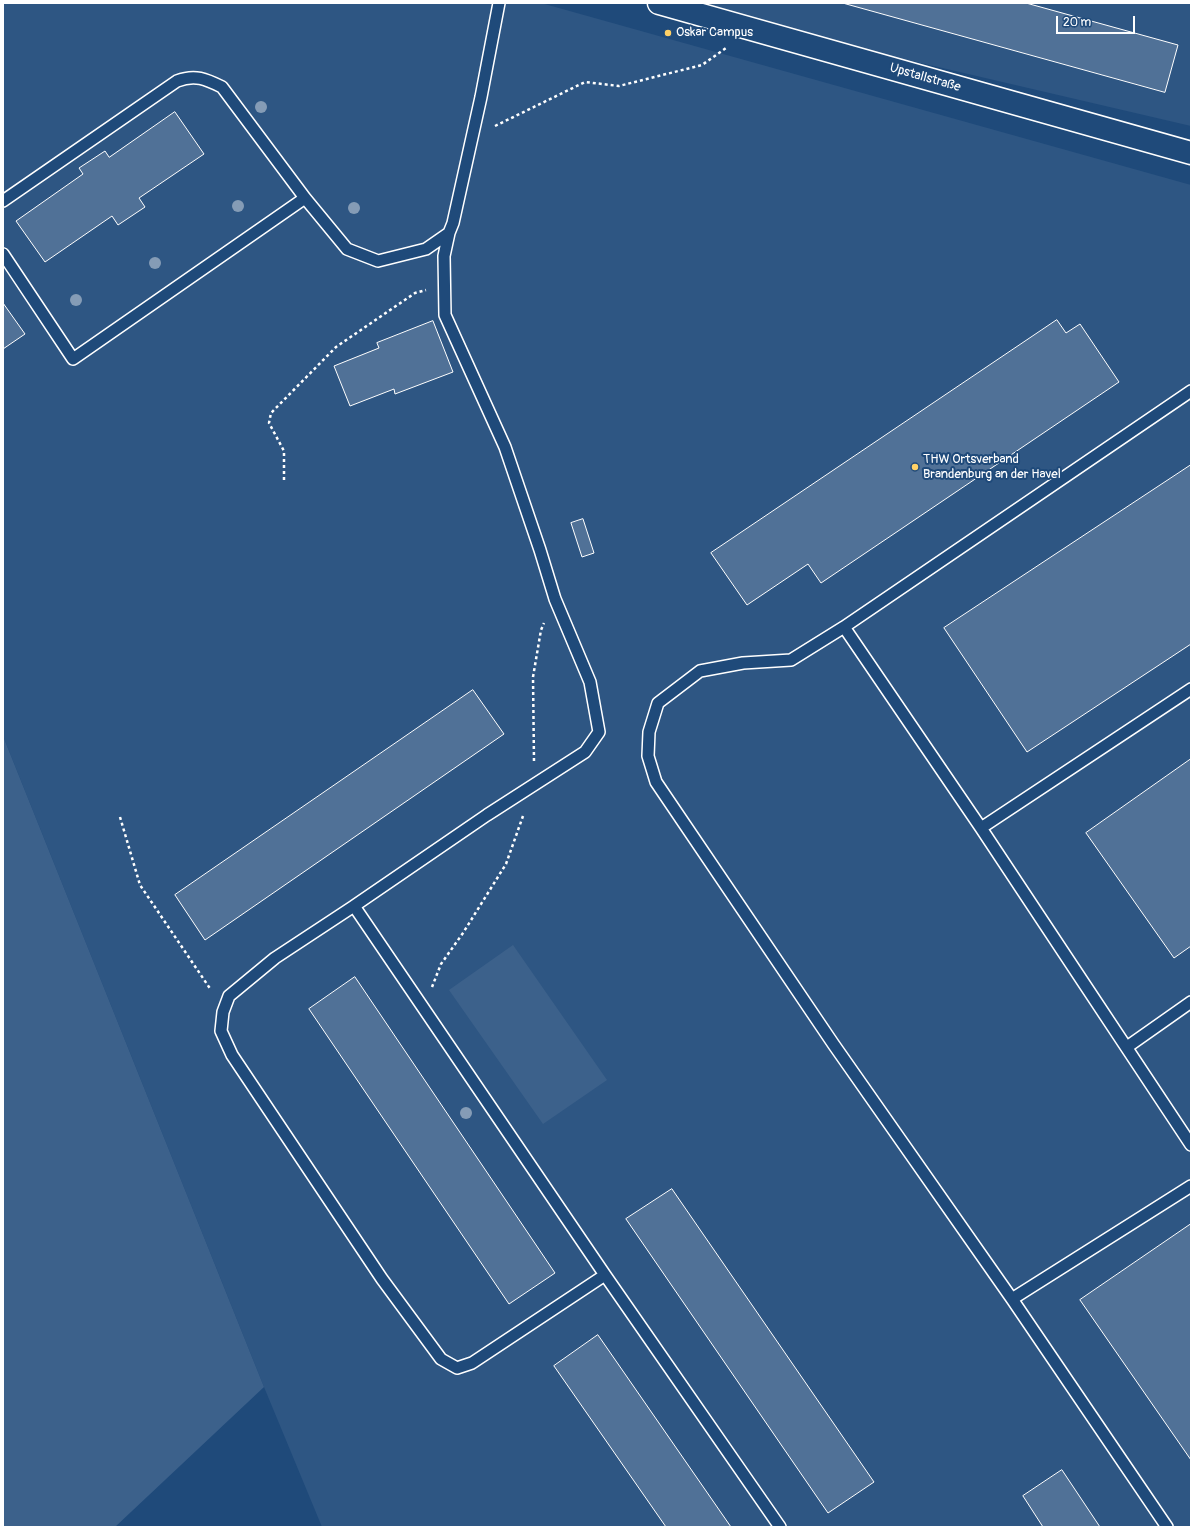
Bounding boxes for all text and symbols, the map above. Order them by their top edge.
scale bar [1058,8,1137,34]
text: 20 m [1063,15,1091,30]
place label: Oskar Campus [676,25,753,41]
marker: Oskar Campus [663,28,673,38]
street label: Upstallstraße [888,60,962,96]
place label: THW Ortsverband Brandenburg an der Havel [923,452,1061,483]
marker: THW Ortsverband Brandenburg an der Havel [910,462,920,472]

